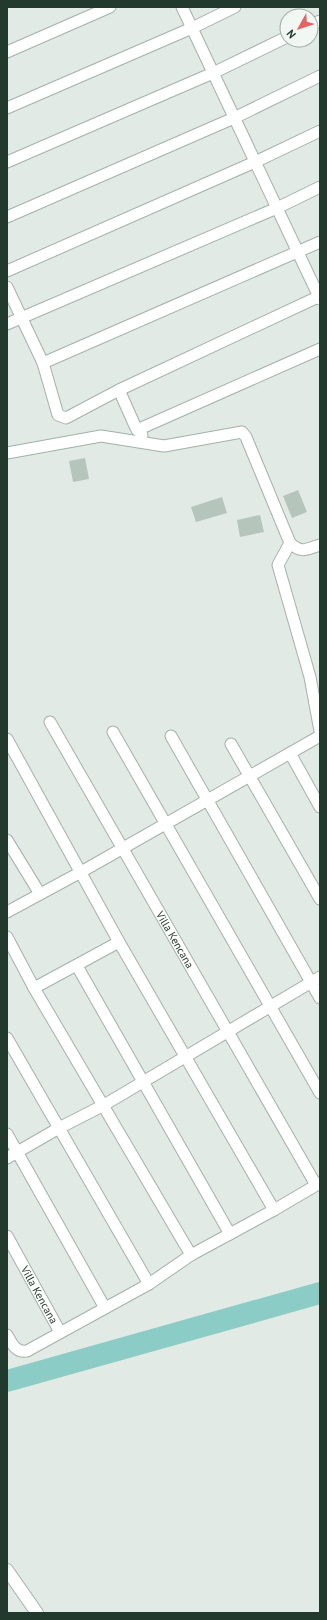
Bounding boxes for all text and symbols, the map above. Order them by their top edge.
north arrow [279,8,319,48]
text: N [284,27,299,42]
street label: Villa Kencana [153,908,197,971]
street label: Villa Kencana [17,1262,61,1326]

